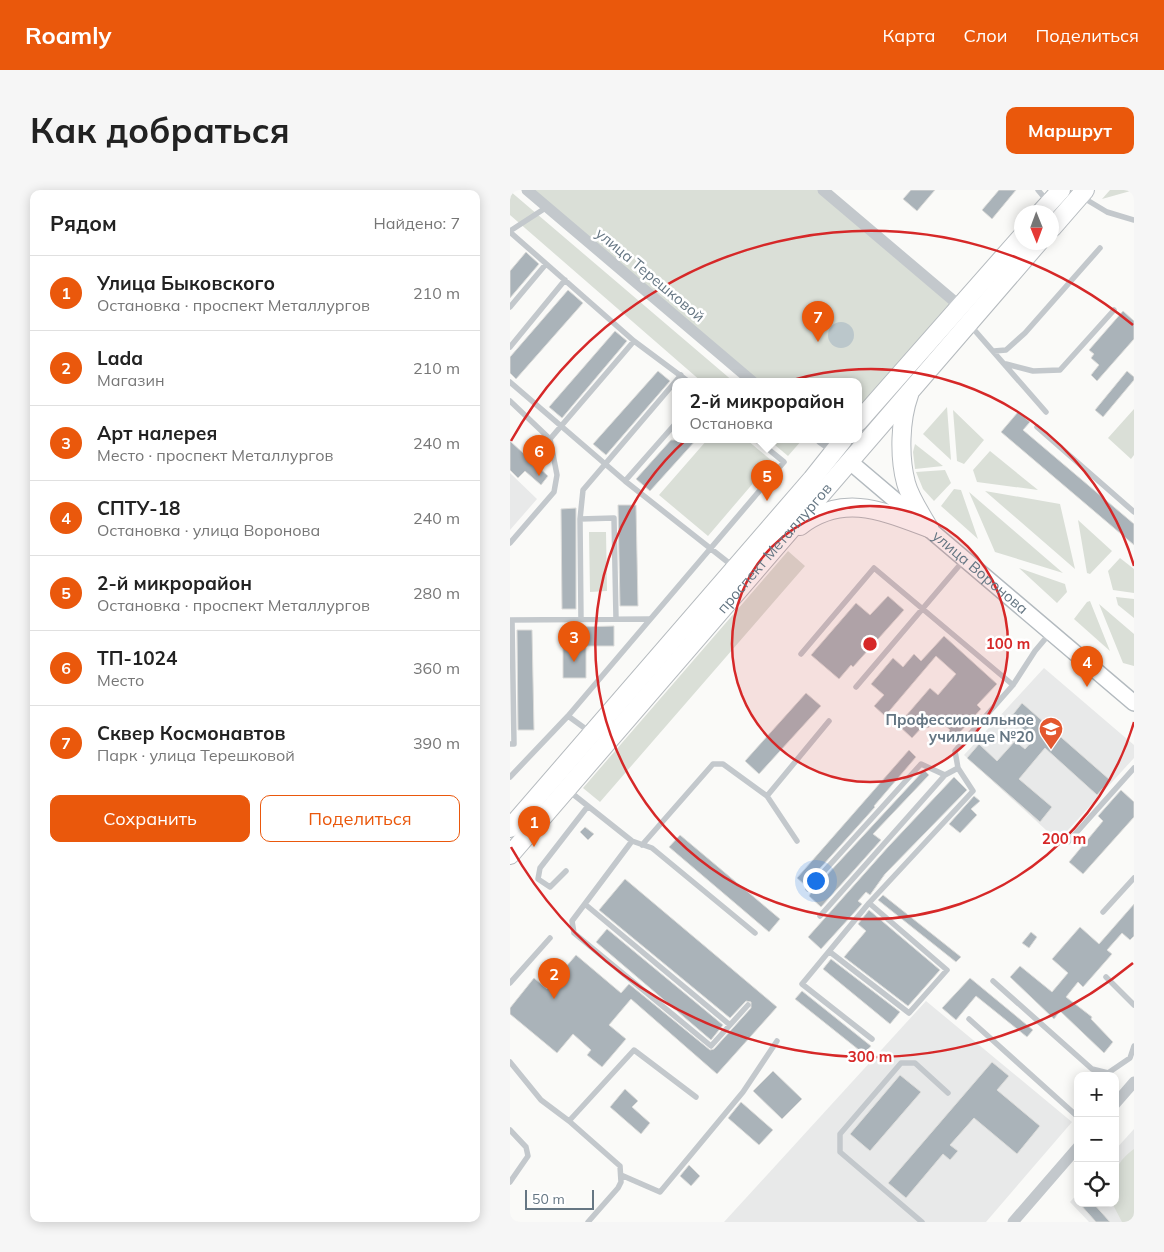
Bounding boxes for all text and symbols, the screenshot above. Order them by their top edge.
text: Roamly [25,20,112,50]
text: Карта [883,24,935,47]
text: Слои [963,24,1008,47]
text: Поделиться [1036,24,1139,47]
button: Маршрут [1006,107,1134,154]
text: Как добраться [30,108,290,152]
north arrow [1014,205,1059,250]
text: Рядом [50,210,117,236]
text: Найдено: 7 [374,213,460,233]
street label: улица Терешковой [592,224,709,326]
text: Улица Быковского [97,271,275,295]
text: 1 [61,283,71,303]
text: 210 m [413,283,460,303]
text: Остановка · проспект Металлургов [97,295,370,315]
pin: 7 [802,301,834,342]
text: Lada [97,346,143,370]
text: 2 [61,358,71,378]
text: 210 m [413,358,460,378]
text: Магазин [97,370,165,390]
popup [672,378,862,443]
text: 2-й микрорайон [690,389,844,413]
text: Остановка [690,413,773,433]
text: Арт налерея [97,421,217,445]
text: 3 [61,433,71,453]
text: 240 m [413,433,460,453]
pin: 6 [523,435,555,476]
text: Место · проспект Металлургов [97,445,334,465]
pin: 5 [751,460,783,501]
street label: проспект Металлургов [713,479,836,617]
text: СПТУ-18 [97,496,180,520]
text: 4 [61,508,71,528]
text: 240 m [413,508,460,528]
text: Остановка · улица Воронова [97,520,320,540]
street label: улица Воронова [929,526,1032,618]
text: 2-й микрорайон [97,571,252,595]
text: 5 [61,583,71,603]
text: 280 m [413,583,460,603]
text: Остановка · проспект Металлургов [97,595,370,615]
pin: 3 [558,621,590,662]
text: 100 m [986,634,1030,653]
centre of rings [861,635,879,653]
text: ТП-1024 [97,646,177,670]
pin: 4 [1071,646,1103,687]
text: 6 [61,658,71,678]
text: 360 m [413,658,460,678]
text: Место [97,670,144,690]
place label: Профессиональное училище №20 [885,710,1034,746]
school or university icon: Профессиональное училище №20 [1038,716,1064,750]
text: Сквер Космонавтов [97,721,285,745]
text: 7 [61,733,71,753]
text: 390 m [413,733,460,753]
text: Парк · улица Терешковой [97,745,295,765]
button: Сохранить [50,795,250,842]
button: Поделиться [260,795,460,842]
pin: 1 [518,806,550,847]
text: 200 m [1042,829,1086,848]
your location [803,868,829,894]
pin: 2 [538,958,570,999]
text: 300 m [848,1047,892,1066]
map controls [1074,1072,1119,1207]
button: + [1074,1072,1119,1117]
button: − [1074,1117,1119,1162]
button: locate [1074,1162,1119,1207]
scale bar [525,1187,594,1210]
text: 50 m [532,1190,565,1208]

